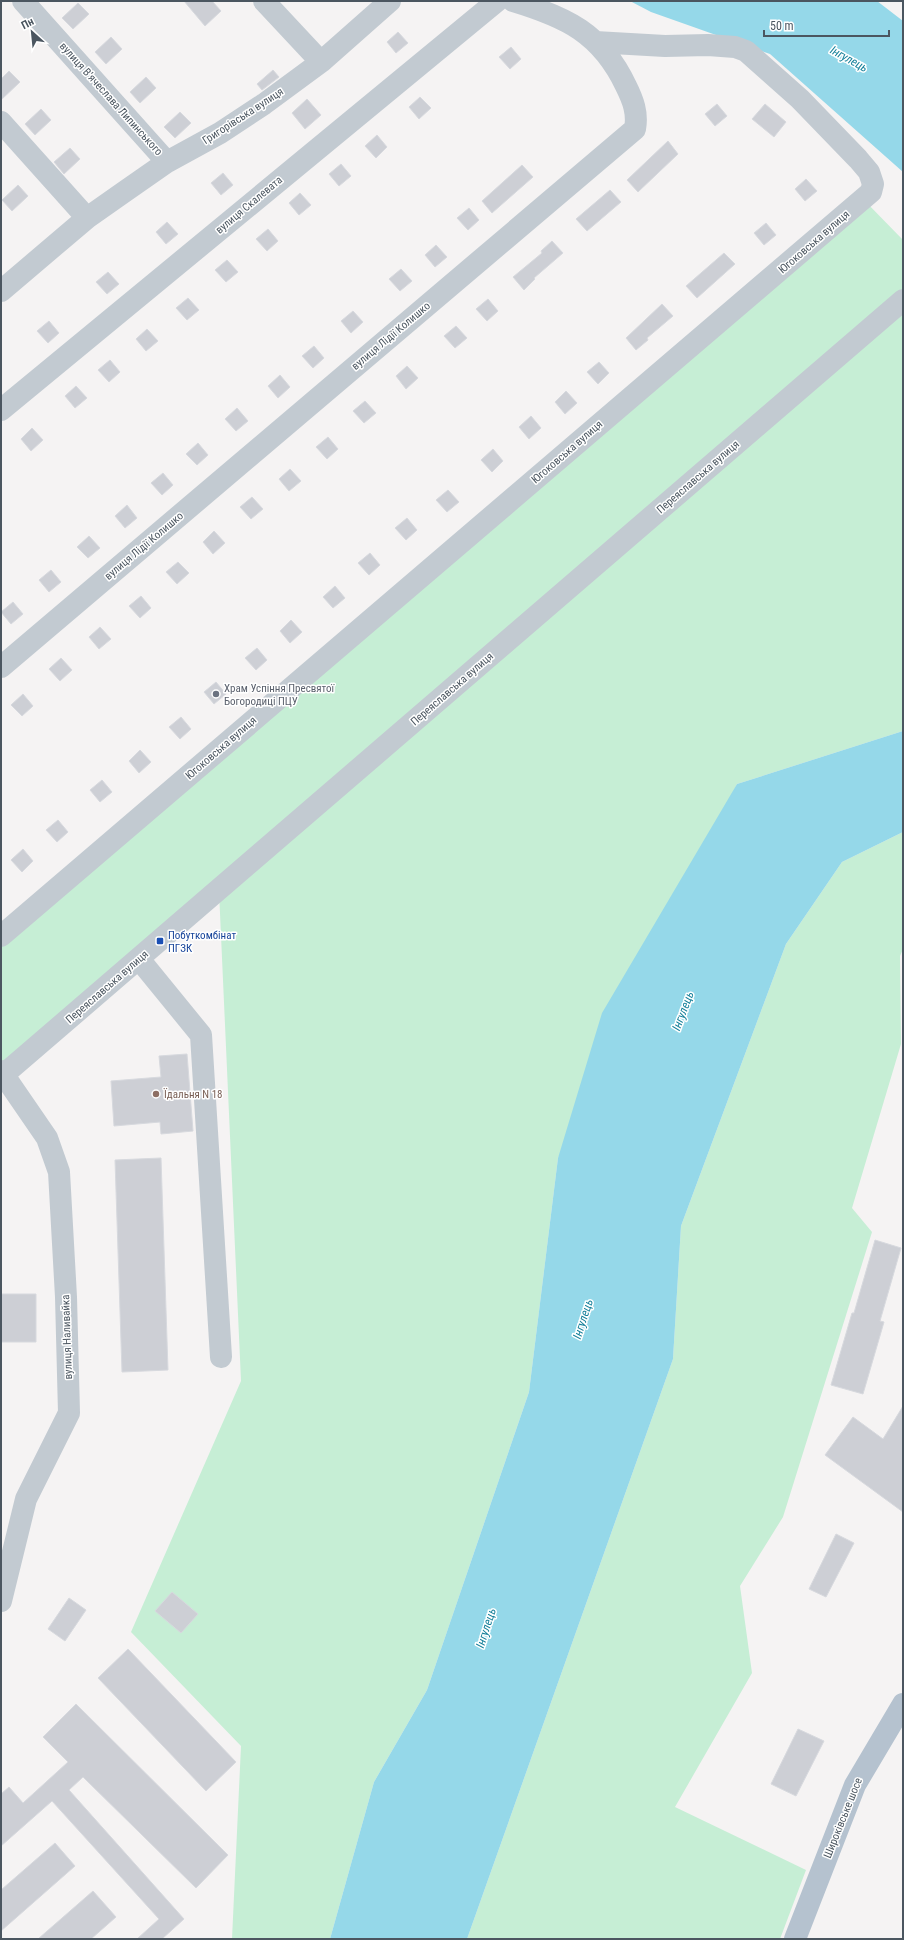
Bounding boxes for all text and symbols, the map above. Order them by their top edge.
north arrow [12,12,52,52]
scale bar [764,12,889,38]
text: Пн [19,15,36,32]
text: 50 m [770,19,794,33]
street label: вулиця В’ячеслава Липинського [57,40,166,159]
water label: Інгулець [828,43,870,75]
street label: Григорівська вулиця [200,85,286,147]
street label: вулиця Скалевата [213,173,285,237]
street label: Югоковська вулиця [776,208,852,276]
street label: вулиця Лідії Колишко [349,299,433,373]
street label: Югоковська вулиця [529,418,605,486]
street label: Переяславська вулиця [654,438,742,516]
street label: вулиця Лідії Колишко [102,509,186,583]
street label: Переяславська вулиця [408,650,496,728]
place label: Храм Успіння Пресвятої Богородиці ПЦУ [224,682,336,708]
marker: Храм Успіння Пресвятої Богородиці ПЦУ [211,689,221,699]
street label: Югоковська вулиця [183,714,259,782]
place label: Побуткомбінат ПГЗК [168,929,236,955]
marker: Побуткомбінат ПГЗК [155,936,165,946]
street label: Переяславська вулиця [63,948,151,1026]
water label: Інгулець [669,989,697,1033]
place label: Їдальня N 18 [163,1088,223,1101]
marker: Їдальня N 18 [151,1089,161,1099]
street label: вулиця Наливайка [59,1294,75,1380]
water label: Інгулець [570,1297,596,1341]
water label: Інгулець [473,1606,499,1650]
street label: Широківське шосе [821,1776,865,1860]

